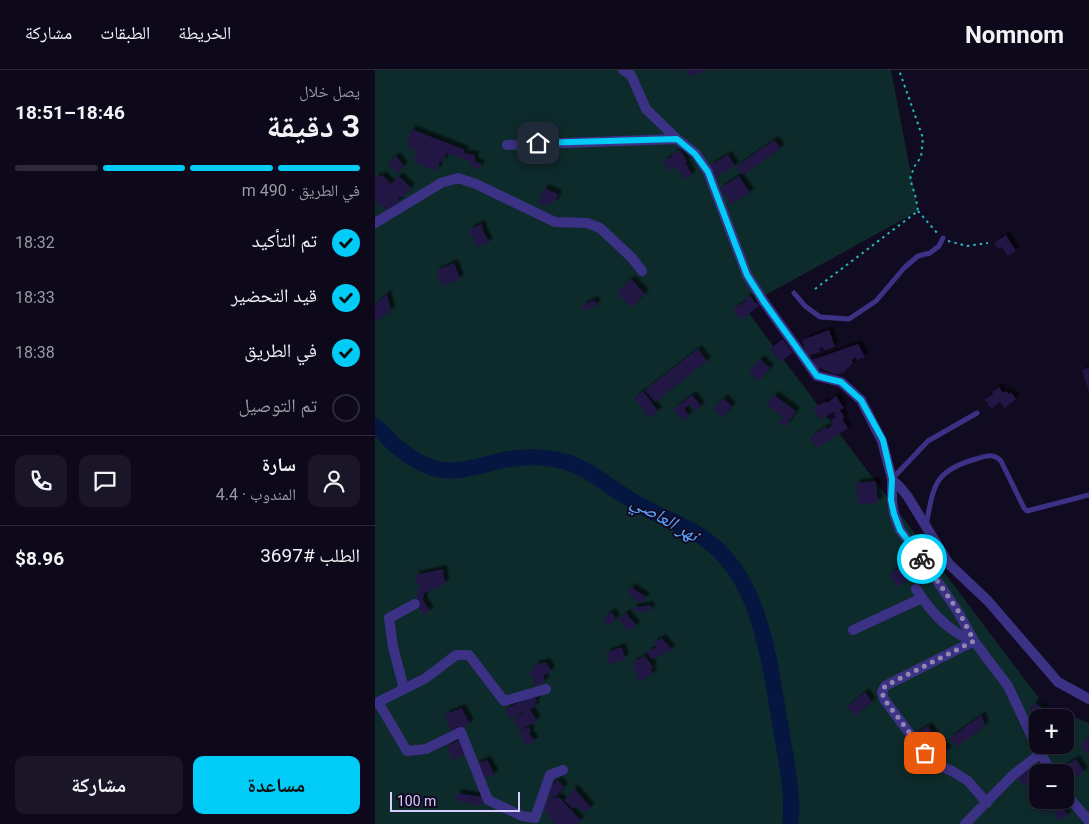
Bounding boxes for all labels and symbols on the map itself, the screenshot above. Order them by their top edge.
pin [517,122,559,164]
water label: نهر العاصي [625,490,705,551]
courier [897,534,947,584]
pin [904,732,946,774]
scale bar [390,789,520,812]

